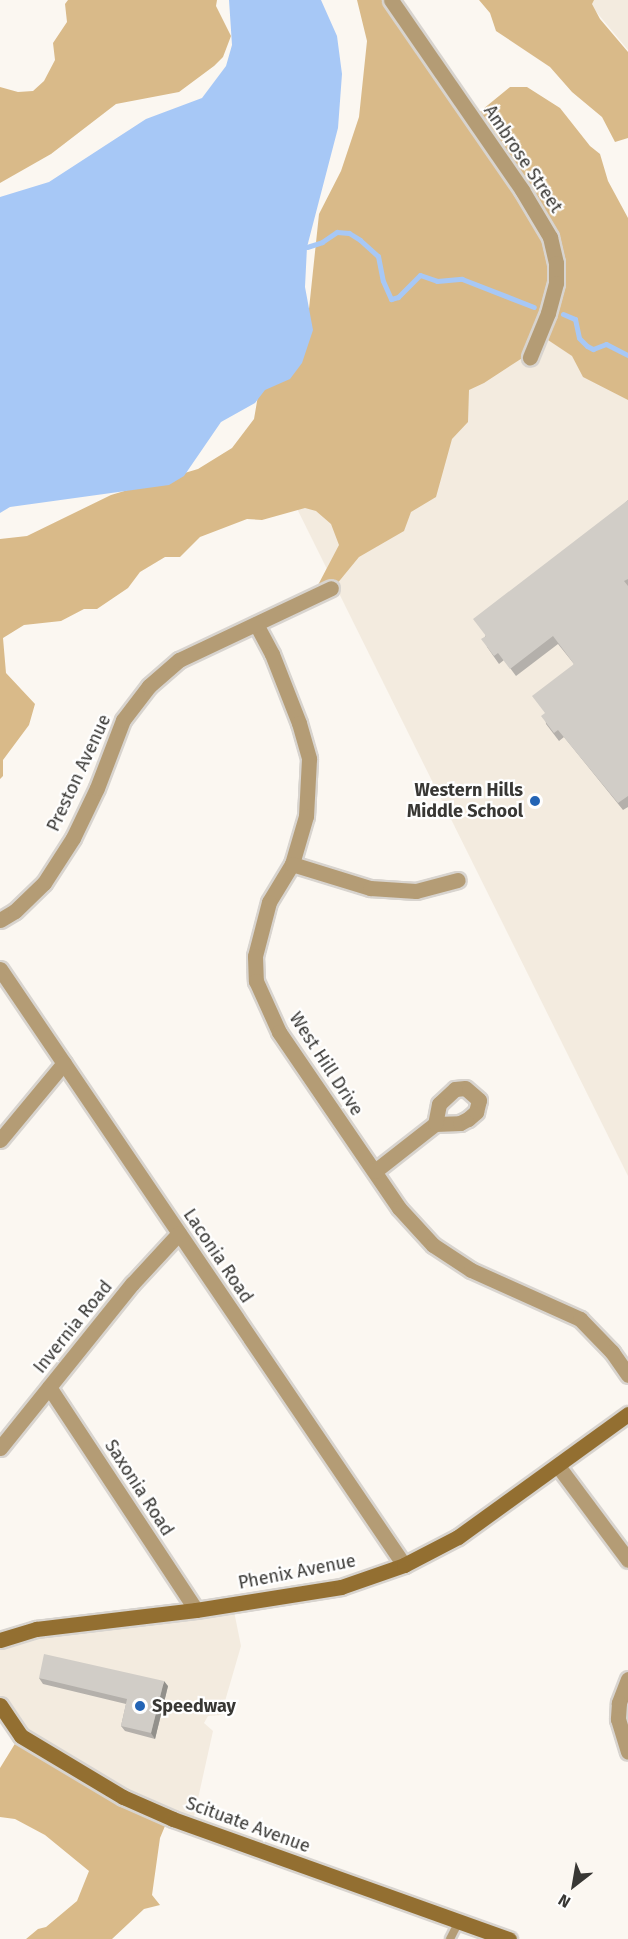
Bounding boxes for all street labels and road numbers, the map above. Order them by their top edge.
street label: Ambrose Street [479,101,567,217]
street label: Preston Avenue [42,711,116,835]
street label: West Hill Drive [285,1008,367,1120]
street label: Laconia Road [179,1205,257,1307]
street label: Invernia Road [29,1276,117,1378]
street label: Saxonia Road [100,1436,178,1540]
street label: Phenix Avenue [236,1550,358,1594]
street label: Scituate Avenue [183,1792,313,1858]

